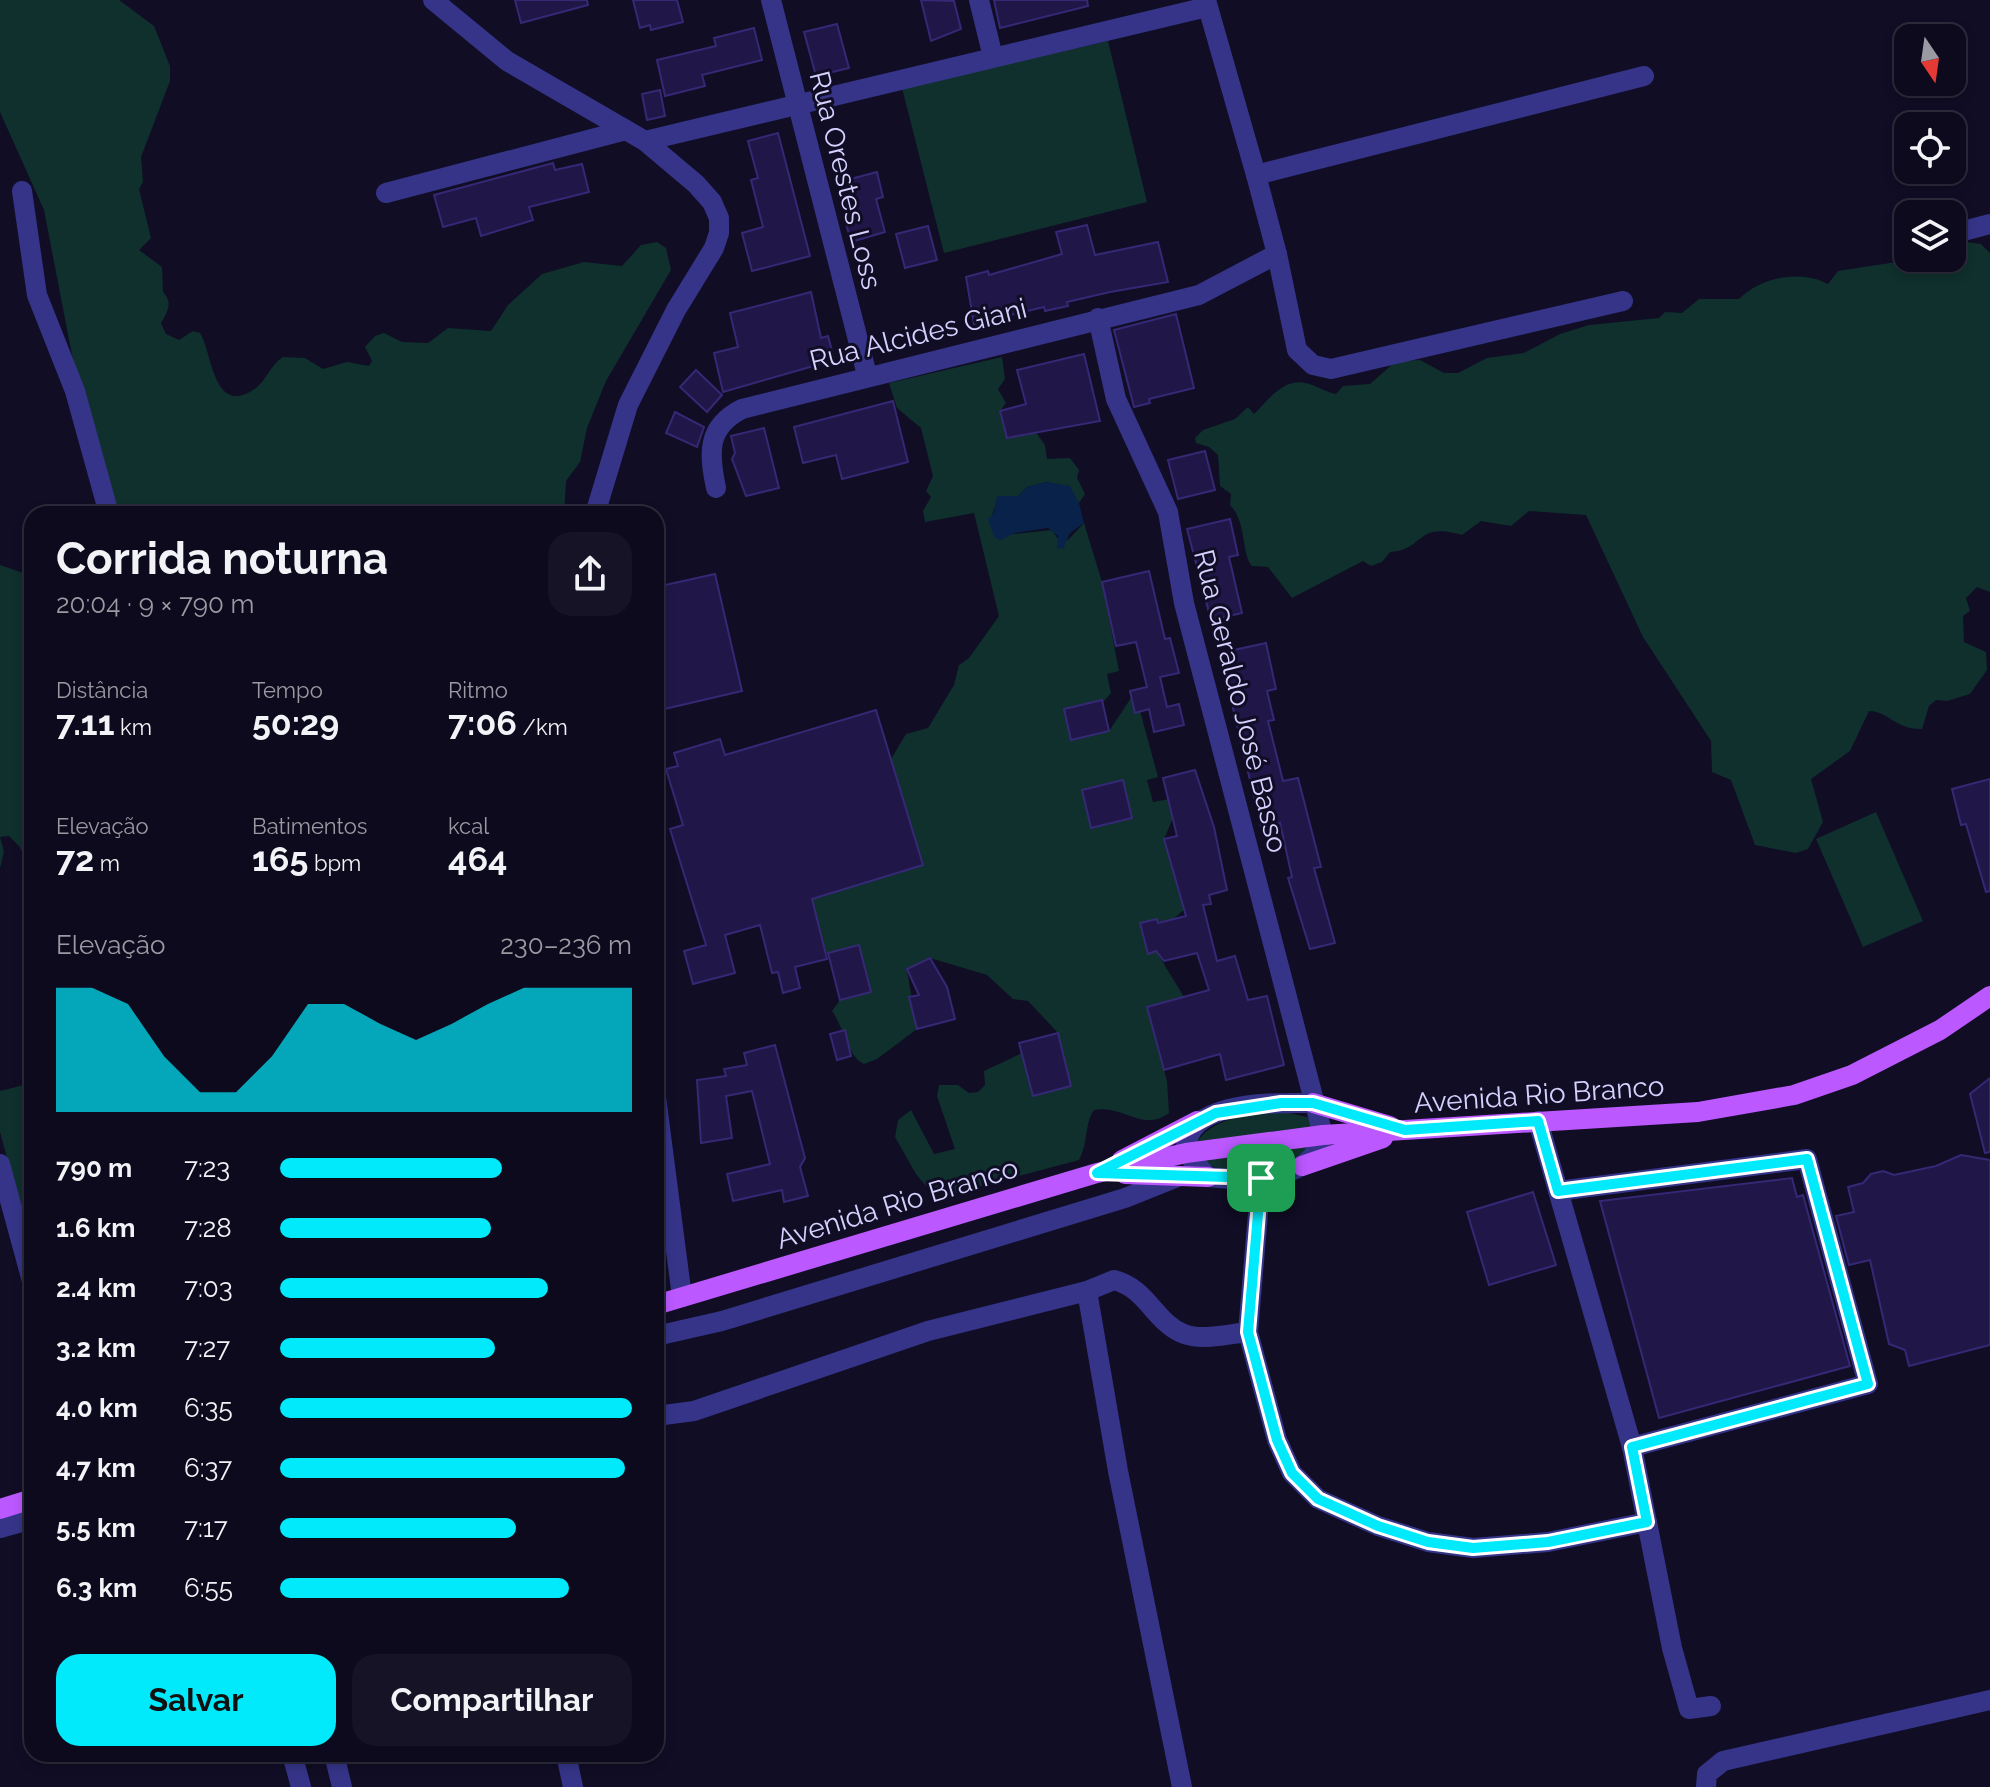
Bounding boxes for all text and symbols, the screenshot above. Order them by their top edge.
north arrow [1894,24,1966,96]
map controls [1894,24,1966,272]
street label: Rua Orestes Loss [802,68,889,292]
button: locate [1894,112,1966,184]
button: layers [1894,200,1966,272]
street label: Rua Alcides Giani [806,292,1030,377]
button: share [548,532,632,616]
text: Corrida noturna [56,533,388,584]
street label: Rua Geraldo José Basso [1187,546,1294,856]
text: 20:04 · 9 × 790 m [56,589,255,619]
text: Distância [56,677,148,703]
text: Tempo [252,677,323,703]
text: Ritmo [448,677,508,703]
text: 7.11 [56,703,114,743]
text: 50:29 [252,703,339,743]
text: 7:06 [448,703,517,743]
text: km [114,714,152,740]
text: /km [517,714,568,740]
text: Elevação [56,813,149,839]
text: Batimentos [252,813,367,839]
text: kcal [448,813,489,839]
text: 72 [56,839,94,879]
text: 165 [252,839,308,879]
text: 464 [448,839,507,879]
text: m [94,850,120,876]
text: bpm [308,850,361,876]
text: Elevação [56,930,165,960]
text: 230–236 m [500,930,632,960]
street label: Avenida Rio Branco [1413,1069,1665,1120]
pin [1227,1144,1295,1212]
street label: Avenida Rio Branco [772,1151,1022,1256]
text: 790 m [56,1153,132,1183]
text: 7:23 [184,1153,230,1183]
icon: arrive [1239,1156,1283,1200]
text: 1.6 km [56,1213,135,1243]
text: 7:28 [184,1213,232,1243]
text: 2.4 km [56,1273,136,1303]
text: 7:03 [184,1273,233,1303]
text: 3.2 km [56,1333,136,1363]
text: 7:27 [184,1333,230,1363]
text: 4.0 km [56,1393,138,1423]
text: 6:35 [184,1393,233,1423]
text: 4.7 km [56,1453,136,1483]
text: 6:37 [184,1453,232,1483]
text: 5.5 km [56,1513,136,1543]
text: 7:17 [184,1513,228,1543]
text: 6.3 km [56,1573,137,1603]
text: 6:55 [184,1573,233,1603]
button: Salvar [56,1654,336,1746]
button: Compartilhar [352,1654,632,1746]

